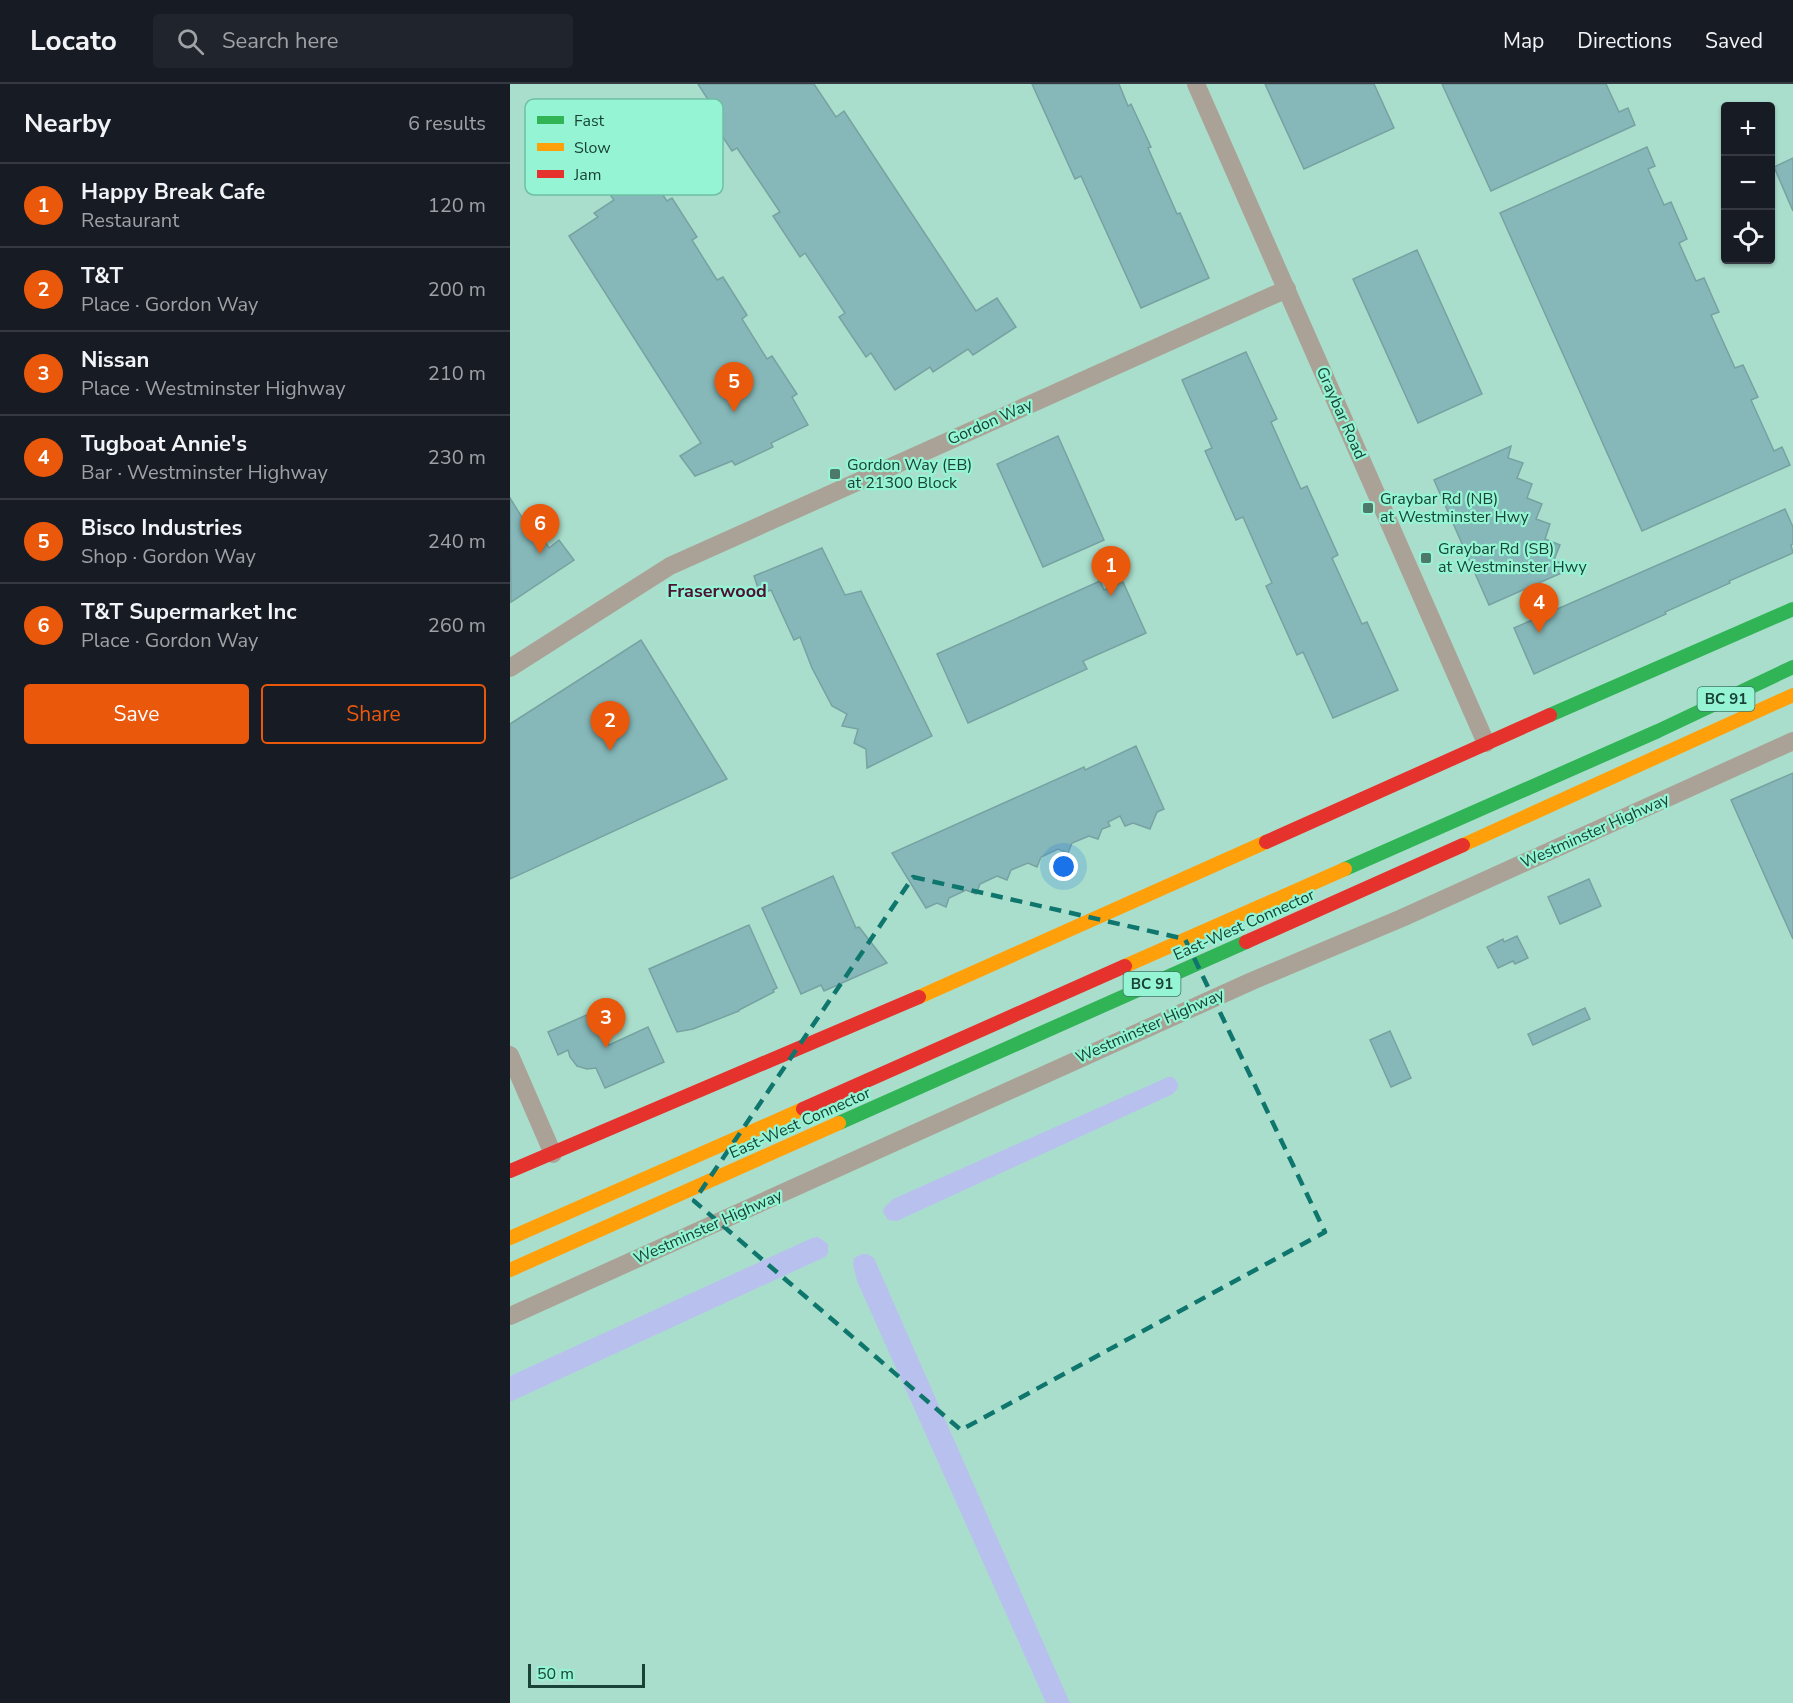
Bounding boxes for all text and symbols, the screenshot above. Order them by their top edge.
search box [153,14,573,68]
text: Locato [30,22,117,60]
icon: search [174,25,207,58]
text: Search here [222,26,339,56]
text: Map [1503,27,1544,55]
text: Directions [1577,27,1672,55]
text: Saved [1705,27,1763,55]
legend [525,99,723,195]
map controls [1721,102,1775,264]
button: + [1721,102,1775,156]
text: Nearby [24,106,111,141]
text: 6 results [408,110,486,137]
text: Fast [574,110,605,132]
text: Slow [574,137,611,159]
button: − [1721,156,1775,210]
text: Jam [573,164,601,186]
text: Happy Break Cafe [81,177,265,207]
text: 1 [38,192,50,219]
text: 120 m [428,192,486,219]
text: Restaurant [81,207,179,234]
button: locate [1721,210,1775,264]
text: T&T [81,261,123,291]
text: 2 [38,276,50,303]
text: 200 m [428,276,486,303]
text: Place · Gordon Way [81,291,258,318]
text: Nissan [81,345,149,375]
text: 3 [38,360,50,387]
text: 210 m [428,360,486,387]
pin: 5 [714,362,754,412]
street label: Graybar Road [1311,363,1371,463]
text: Place · Westminster Highway [81,375,345,402]
street label: Gordon Way [944,393,1037,451]
text: Tugboat Annie's [81,429,247,459]
text: 4 [38,444,50,471]
text: 230 m [428,444,486,471]
place label: Gordon Way (EB) at 21300 Block [847,454,972,494]
text: Bar · Westminster Highway [81,459,328,486]
marker: Gordon Way (EB) at 21300 Block [828,467,842,481]
place label: Graybar Rd (NB) at Westminster Hwy [1380,488,1530,528]
marker: Graybar Rd (NB) at Westminster Hwy [1361,501,1375,515]
pin: 6 [520,504,560,554]
text: Bisco Industries [81,513,242,543]
text: 5 [38,528,50,555]
text: 240 m [428,528,486,555]
place label: Graybar Rd (SB) at Westminster Hwy [1438,538,1588,578]
text: Shop · Gordon Way [81,543,256,570]
pin: 1 [1092,546,1130,596]
marker: Graybar Rd (SB) at Westminster Hwy [1419,551,1433,565]
district label: Fraserwood [667,579,767,603]
pin: 4 [1520,584,1558,633]
text: T&T Supermarket Inc [81,597,297,627]
text: 6 [38,612,50,639]
text: 260 m [428,612,486,639]
text: Place · Gordon Way [81,627,258,654]
button: Save [24,684,249,744]
button: Share [261,684,486,744]
road number: BC 91 [1698,687,1754,711]
pin: 2 [590,702,630,751]
street label: Westminster Highway [1517,788,1674,874]
your location [1049,852,1078,881]
street label: East-West Connector [1170,884,1318,966]
road number: BC 91 [1124,972,1180,996]
street label: Westminster Highway [1072,983,1229,1069]
pin: 3 [586,998,626,1048]
street label: East-West Connector [726,1082,874,1164]
street label: Westminster Highway [630,1184,787,1270]
scale bar [528,1661,645,1688]
text: 50 m [537,1663,574,1685]

